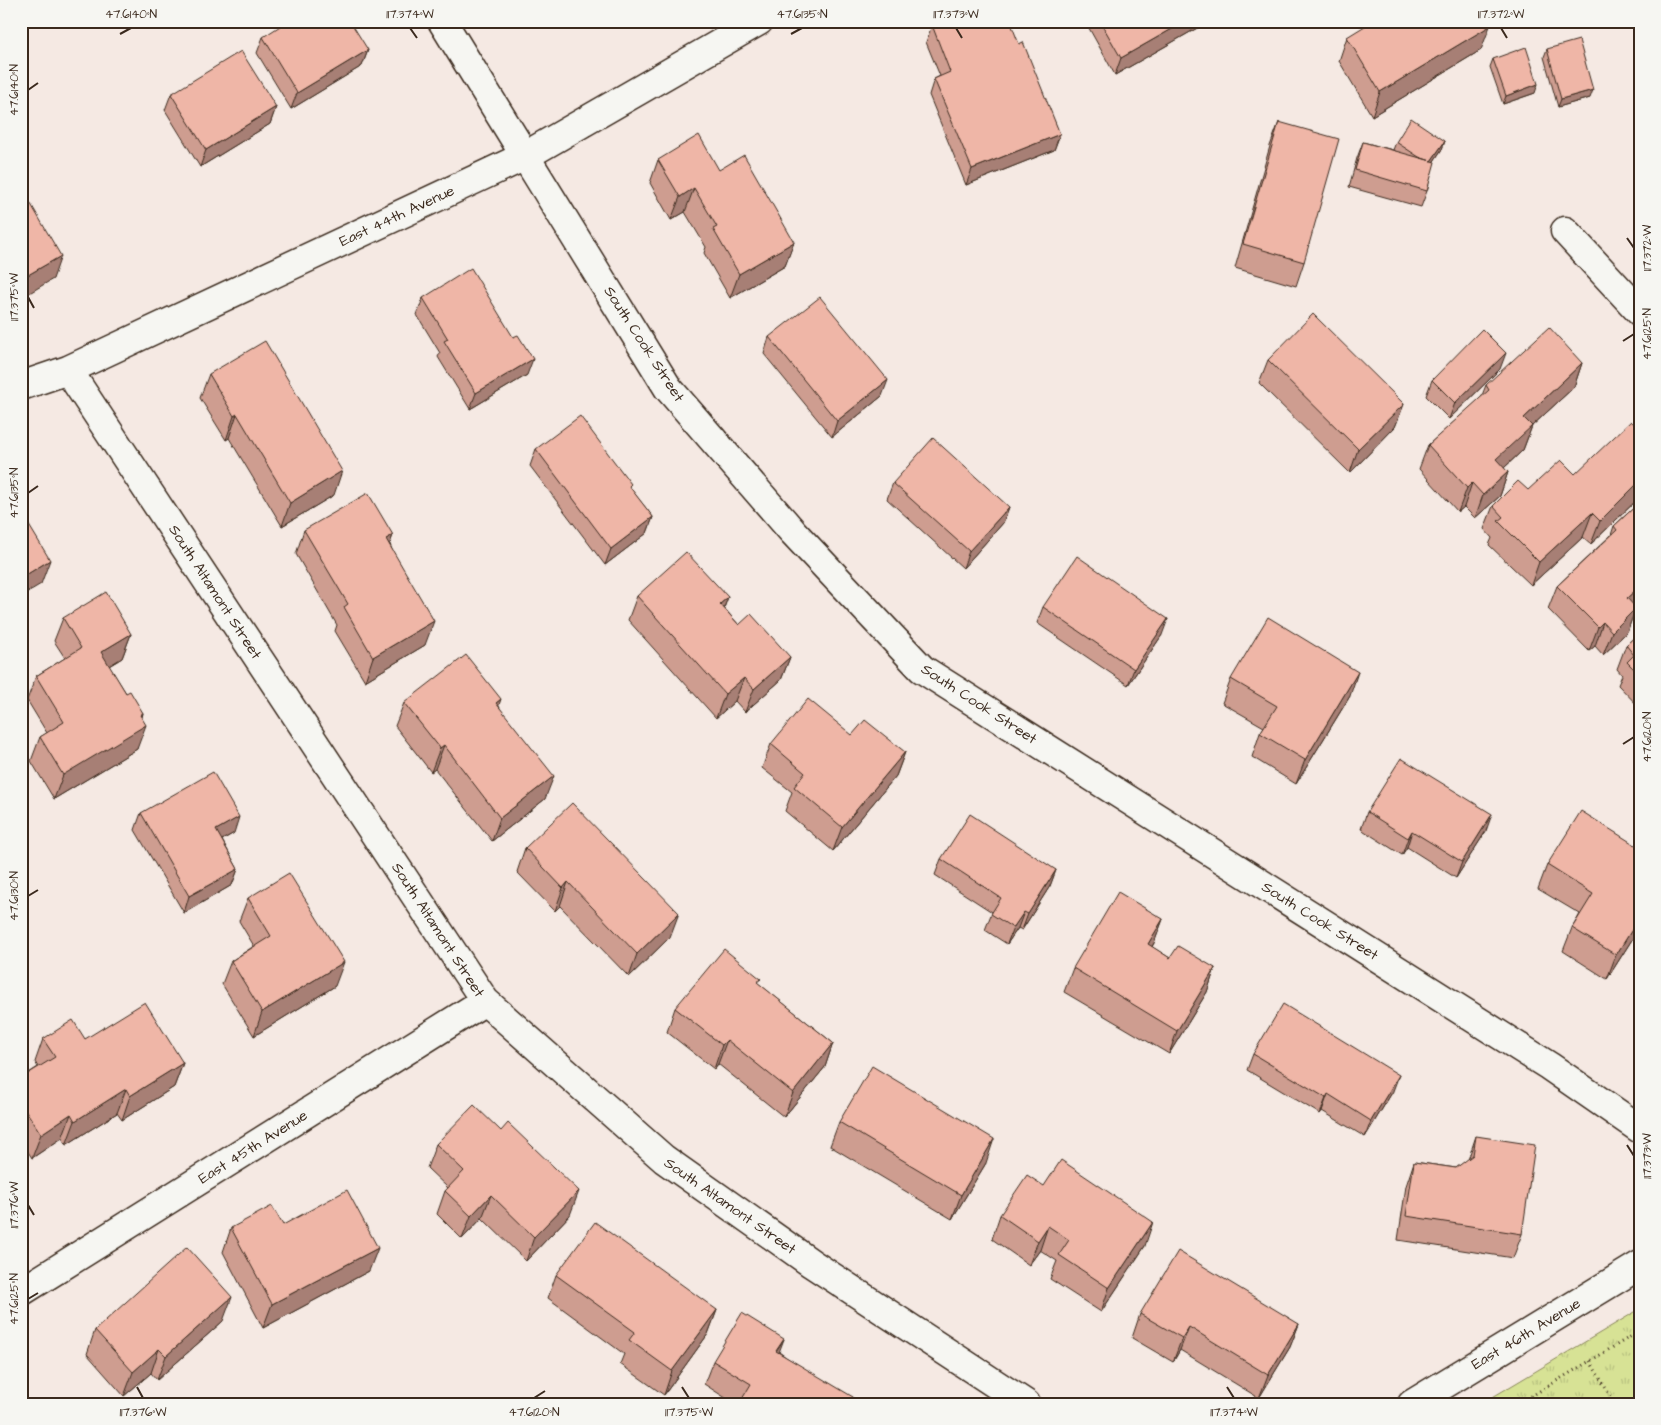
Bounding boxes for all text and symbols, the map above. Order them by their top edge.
text: 47.6140°N [105,6,158,23]
text: 117.374°W [386,6,435,23]
text: 47.6135°N [776,6,828,23]
text: 117.373°W [933,6,980,23]
text: 117.372°W [1478,6,1525,23]
text: 47.6140°N [6,63,23,116]
street label: East 44th Avenue [336,180,458,252]
text: 117.372°W [1639,224,1656,271]
text: 117.375°W [6,272,23,321]
street label: South Cook Street [599,282,689,406]
text: 47.6125°N [1639,308,1656,360]
text: 47.6135°N [6,467,23,519]
street label: South Altamont Street [163,521,267,663]
street label: South Cook Street [917,659,1041,749]
text: 47.6120°N [1639,711,1656,762]
street label: South Altamont Street [386,859,490,1001]
text: 47.6130°N [6,870,23,921]
street label: South Cook Street [1258,877,1382,965]
street label: East 45th Avenue [194,1105,312,1189]
text: 117.373°W [1639,1132,1656,1179]
street label: South Altamont Street [660,1152,800,1260]
text: 117.376°W [6,1181,23,1229]
text: 47.6125°N [6,1273,23,1325]
street label: East 46th Avenue [1467,1293,1585,1375]
text: 117.376°W [119,1404,167,1421]
text: 47.6120°N [509,1404,560,1421]
text: 117.375°W [665,1404,714,1421]
text: 117.374°W [1210,1404,1259,1421]

